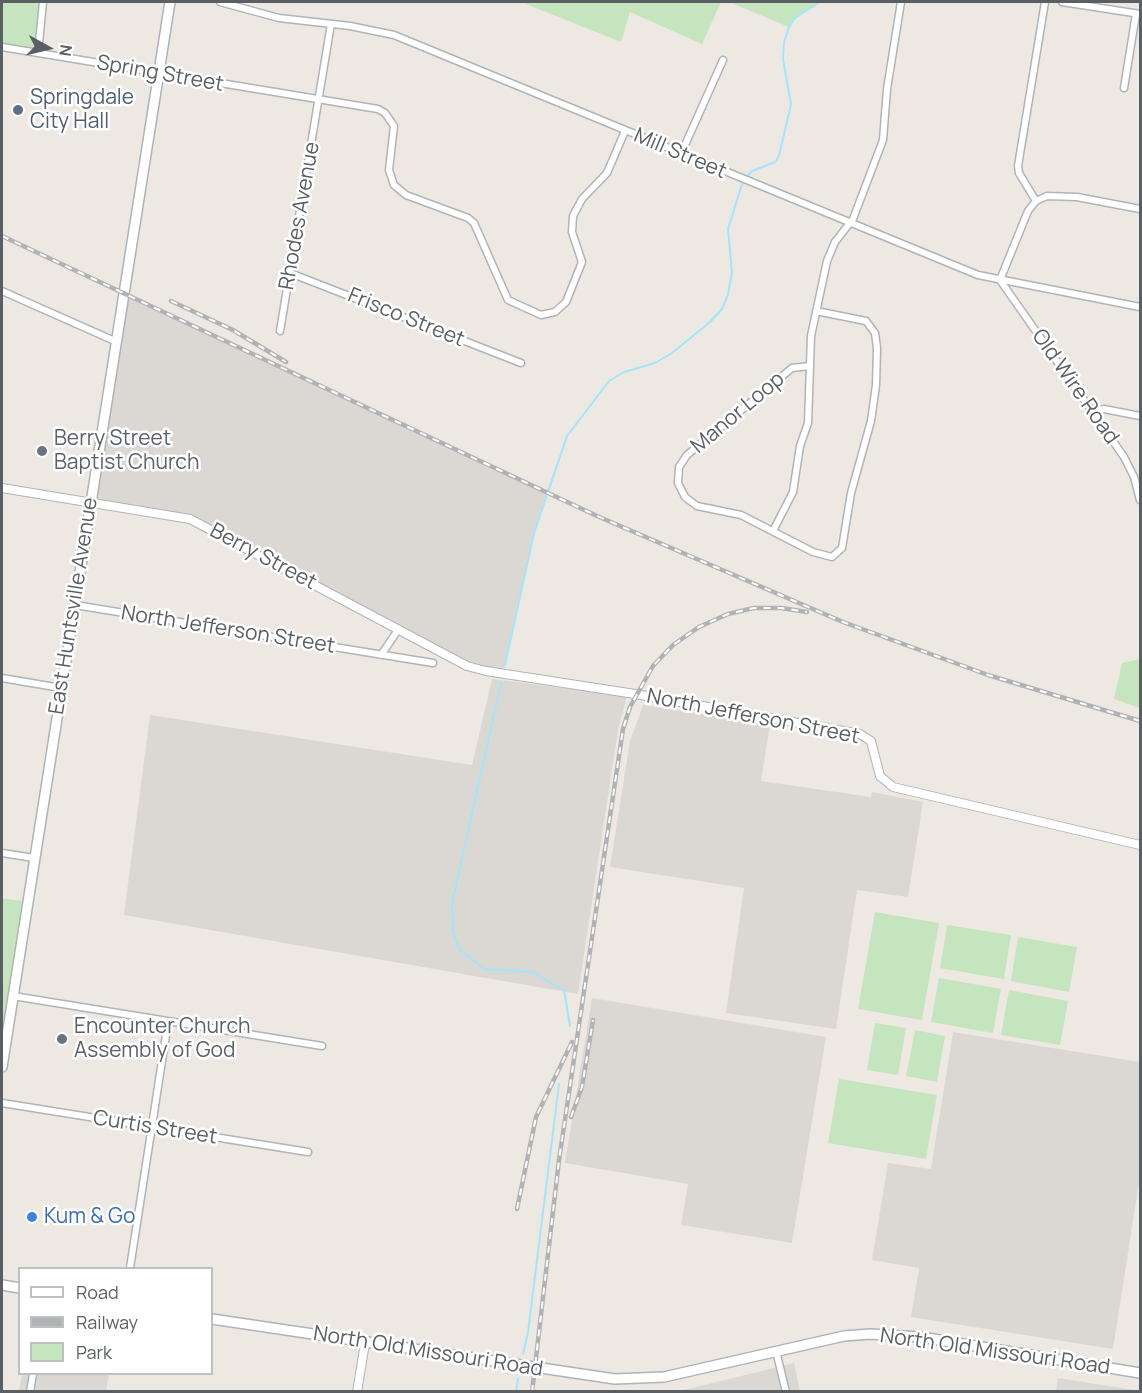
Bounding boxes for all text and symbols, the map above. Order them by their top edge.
north arrow [18,18,78,78]
text: N [54,43,78,58]
street label: Spring Street [94,50,226,98]
place label: Springdale City Hall [30,85,134,135]
marker: Springdale City Hall [11,103,25,117]
street label: Mill Street [630,123,730,185]
street label: Rhodes Avenue [275,140,325,292]
street label: Frisco Street [344,283,468,353]
street label: Old Wire Road [1026,325,1124,449]
street label: Manor Loop [686,367,790,459]
place label: Berry Street Baptist Church [54,426,199,476]
marker: Berry Street Baptist Church [35,444,49,458]
street label: East Huntsville Avenue [44,496,104,716]
street label: Berry Street [205,518,321,596]
street label: North Jefferson Street [119,601,337,659]
street label: North Jefferson Street [644,684,862,750]
place label: Encounter Church Assembly of God [74,1014,251,1064]
marker: Encounter Church Assembly of God [55,1032,69,1046]
street label: Curtis Street [91,1106,219,1150]
place label: Kum & Go [44,1204,135,1230]
marker: Kum & Go [25,1210,39,1224]
legend [18,1267,213,1375]
text: Road [76,1280,119,1304]
text: Railway [76,1310,138,1334]
street label: North Old Missouri Road [311,1321,545,1383]
street label: North Old Missouri Road [878,1323,1112,1381]
text: Park [76,1340,112,1364]

